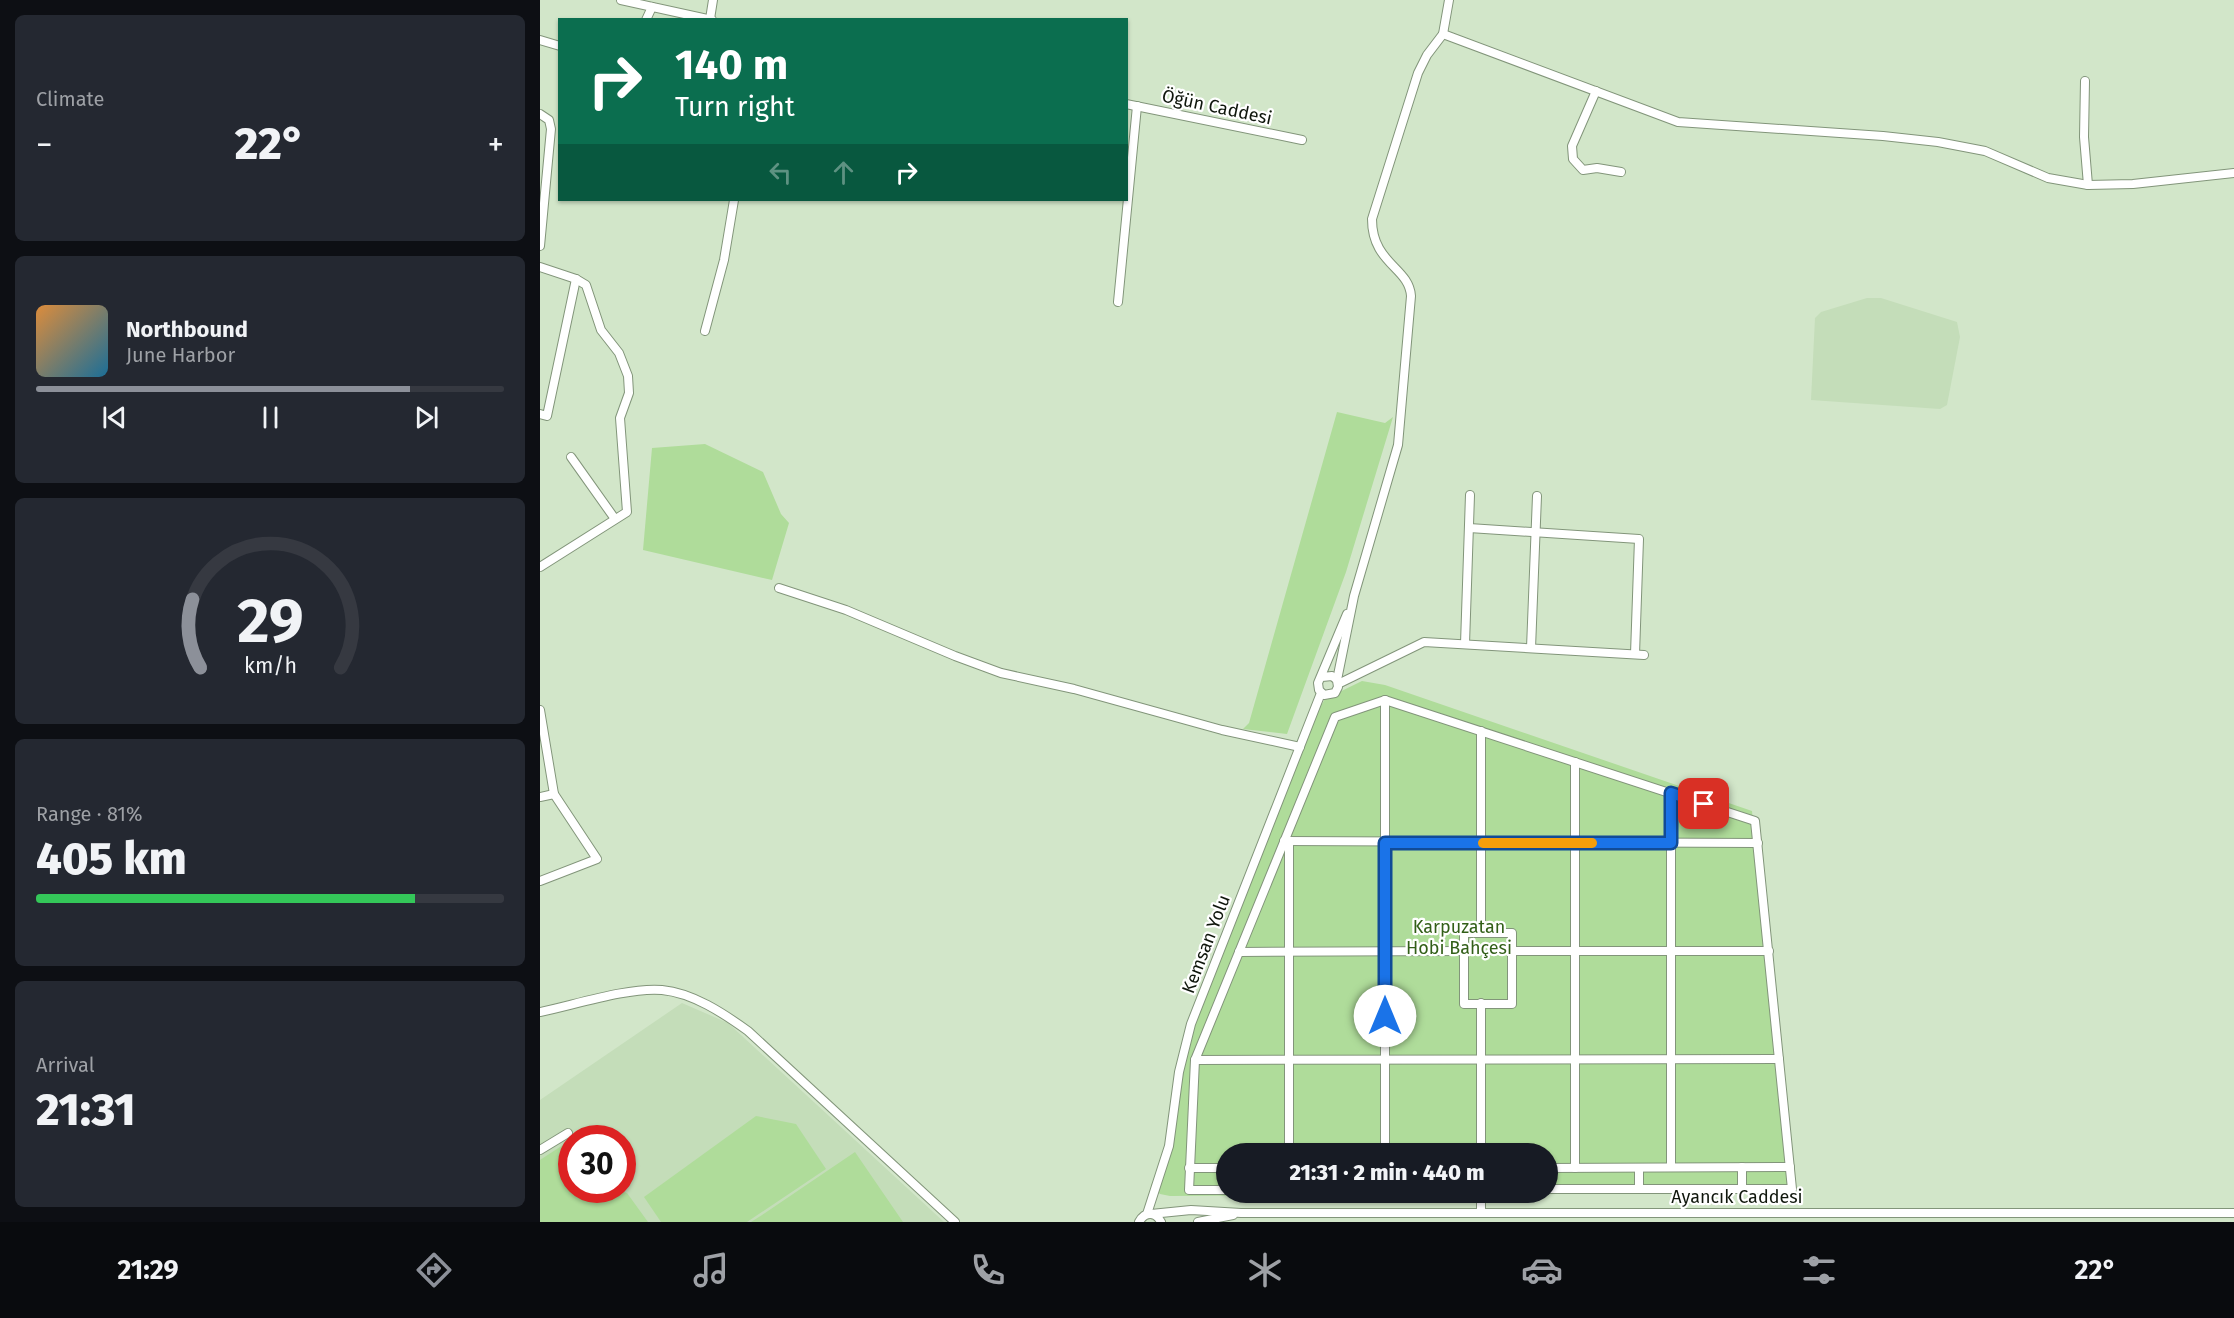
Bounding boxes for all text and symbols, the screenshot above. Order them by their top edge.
text: 140 m [675,40,788,90]
icon: right [576,42,654,120]
street label: Öğün Caddesi [1160,85,1274,129]
text: Climate [36,87,104,111]
text: Turn right [675,91,795,123]
text: 22° [235,117,305,171]
text: − [36,125,53,165]
text: + [488,125,504,165]
icon: left [764,156,797,189]
icon: ahead [827,156,860,189]
icon: right [890,156,923,189]
text: Northbound [126,316,248,343]
text: June Harbor [126,343,235,367]
icon: previous [98,401,131,434]
icon: pause [254,401,287,434]
icon: next [410,401,443,434]
text: 29 [237,584,303,659]
text: km/h [243,653,297,679]
pin [1678,778,1729,829]
icon: arrive [1687,787,1720,820]
text: Range · 81% [36,802,142,826]
text: 405 km [36,832,187,886]
street label: Kemsan Yolu [1177,891,1235,997]
park label: Karpuzatan Hobi Bahçesi [1406,916,1512,959]
position arrow [1353,984,1417,1048]
text: Arrival [36,1053,95,1077]
text: 21:31 [36,1083,136,1137]
speed limit sign: 30 [558,1125,636,1203]
text: 21:31 · 2 min · 440 m [1289,1159,1485,1186]
street label: Ayancık Caddesi [1671,1186,1803,1208]
icon: directions [413,1249,455,1291]
icon: music [690,1249,732,1291]
icon: phone [967,1249,1009,1291]
icon: climate [1244,1249,1286,1291]
icon: car [1521,1249,1563,1291]
icon: filters [1798,1249,1840,1291]
text: 21:29 [117,1254,179,1286]
text: 22° [2075,1254,2117,1286]

